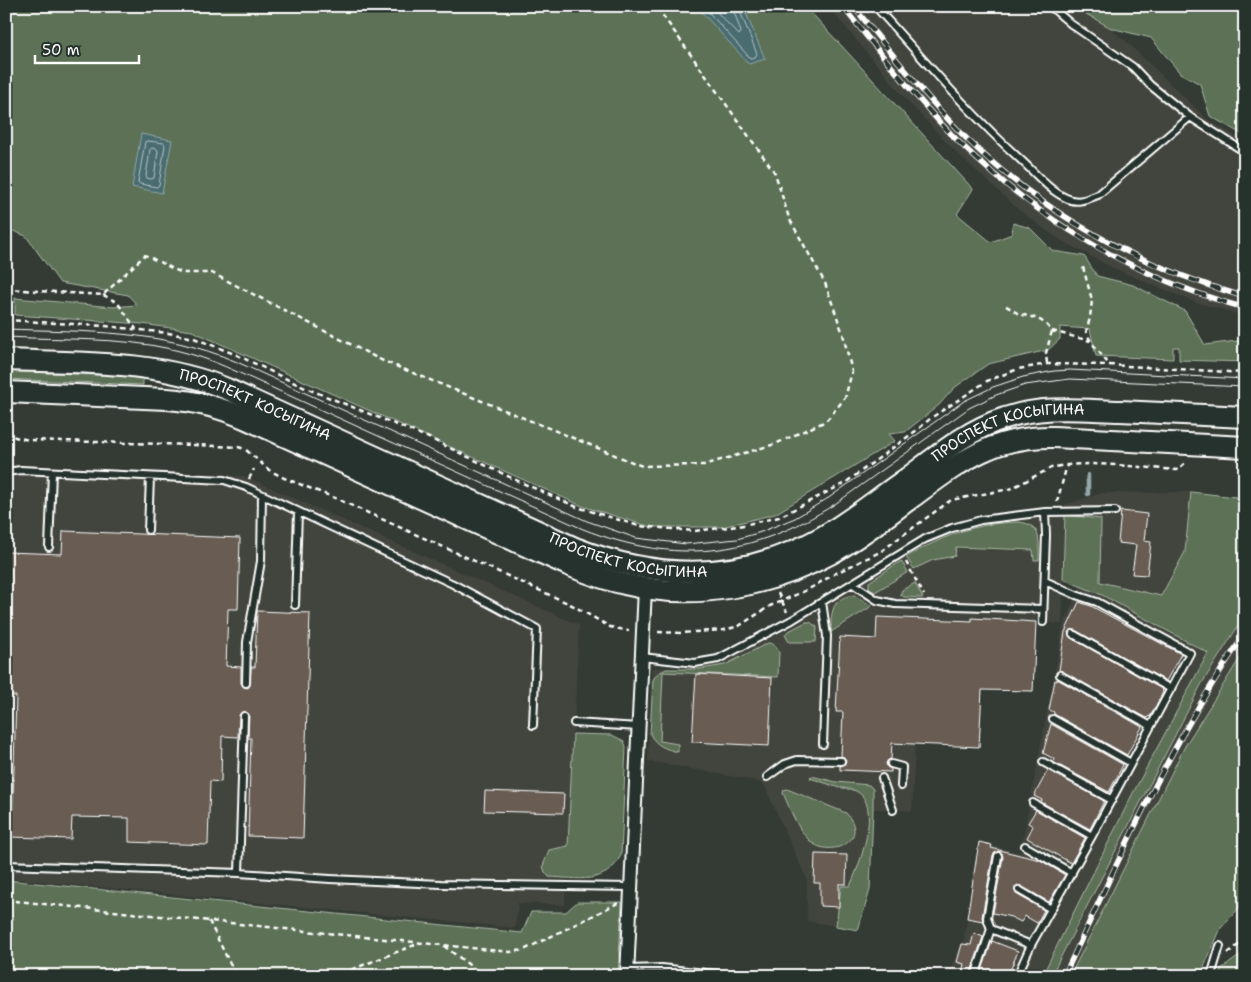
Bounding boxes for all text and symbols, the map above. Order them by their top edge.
scale bar [35,32,139,64]
text: 50 m [42,40,80,60]
street label: ПРОСПЕКТ КОСЫГИНА [177,364,334,445]
street label: ПРОСПЕКТ КОСЫГИНА [928,399,1085,466]
street label: ПРОСПЕКТ КОСЫГИНА [546,528,708,582]

